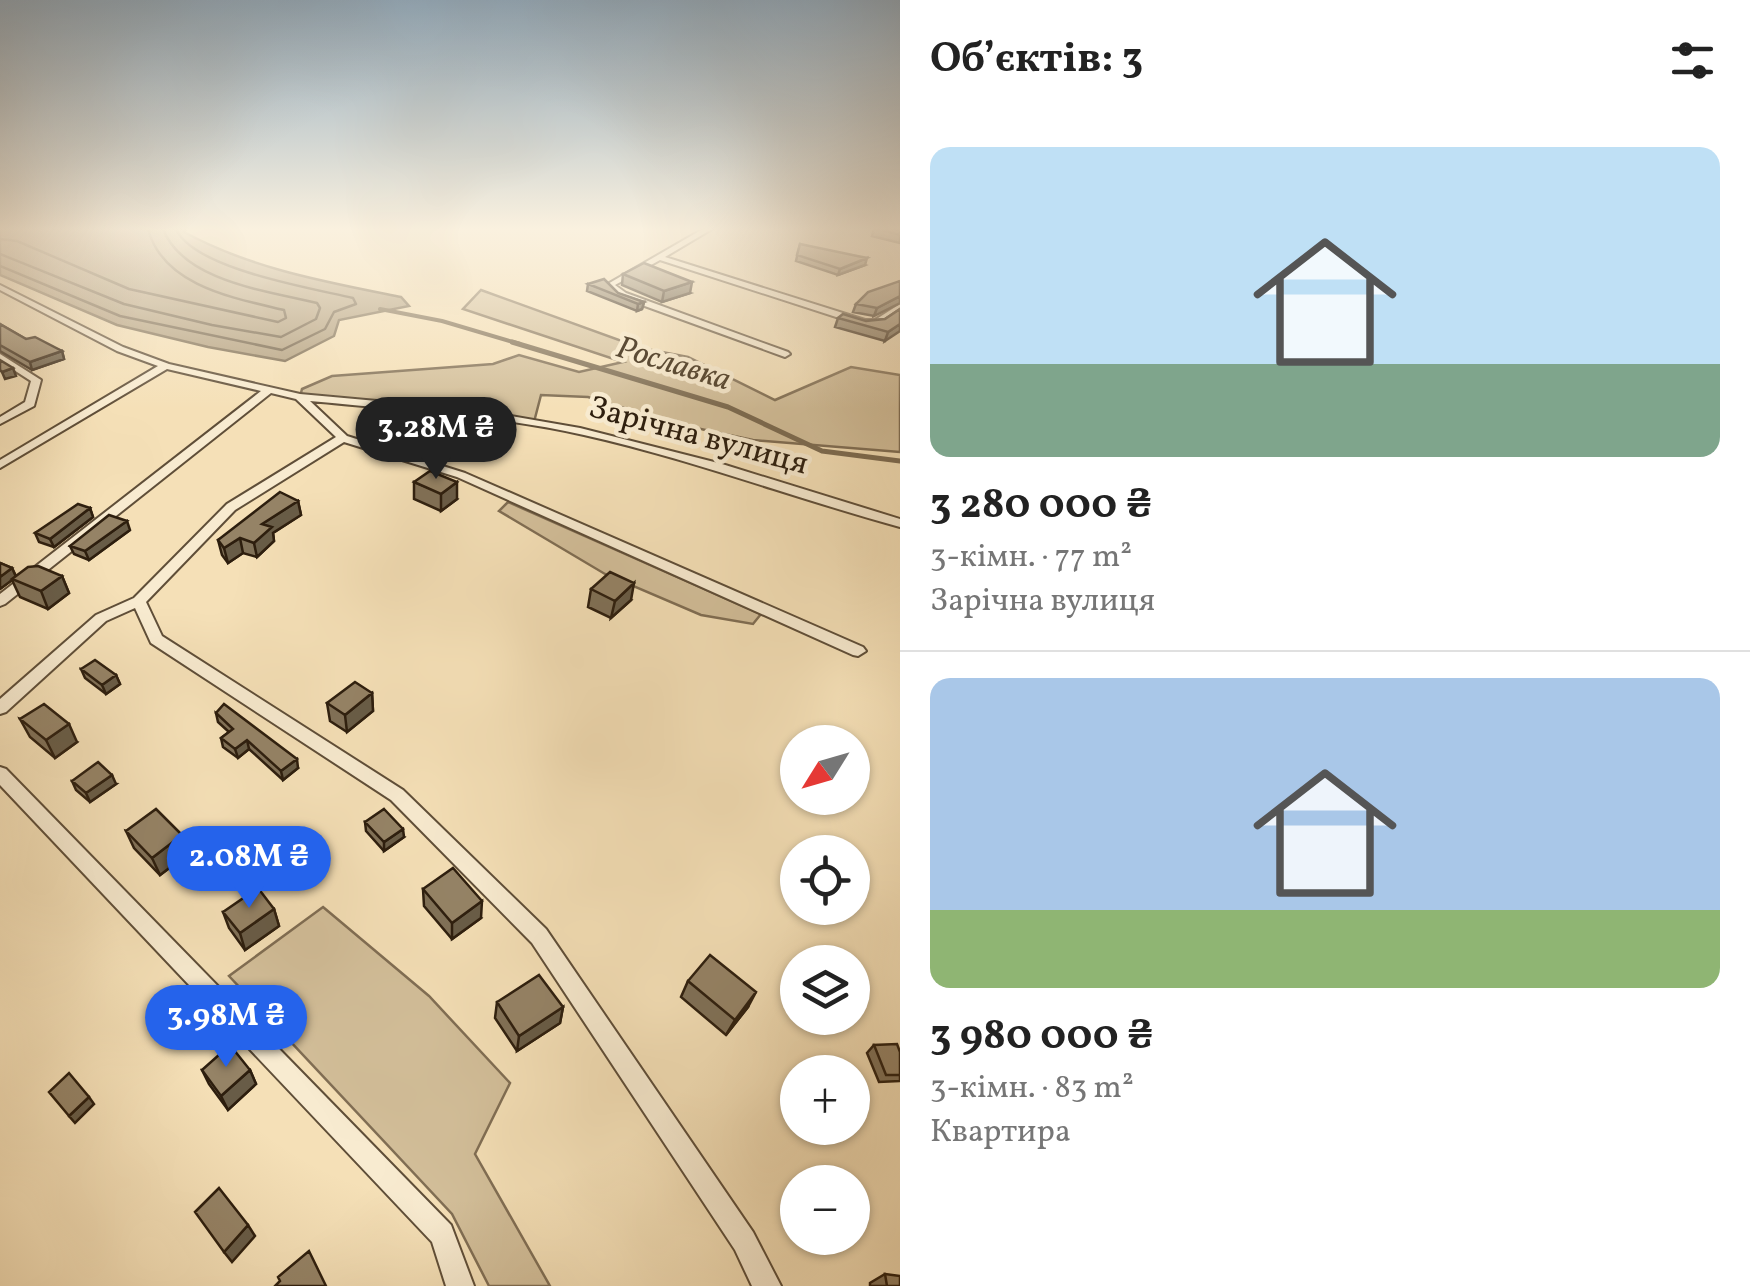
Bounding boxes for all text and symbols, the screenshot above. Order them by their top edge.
text: Об’єктів: 3 [930,31,1143,90]
icon: filters [1665,33,1720,88]
icon: home [1235,212,1415,392]
water label: Рославка [610,327,736,403]
street label: Зарічна вулиця [584,387,812,487]
pin: 3.28M ₴ [344,397,528,482]
text: 3.28M ₴ [378,407,494,451]
text: 3 280 000 ₴ [930,477,1152,536]
text: 3-кімн. · 77 m² [930,536,1132,580]
text: Зарічна вулиця [930,580,1155,624]
north arrow [780,725,870,815]
map controls [780,725,870,1255]
icon: home [1235,743,1415,923]
pin: 2.08M ₴ [157,826,341,911]
button: locate [780,835,870,925]
text: 2.08M ₴ [189,836,309,880]
button: layers [780,945,870,1035]
pin: 3.98M ₴ [134,985,318,1070]
text: 3.98M ₴ [167,995,285,1039]
text: 3 980 000 ₴ [930,1008,1153,1067]
button: + [780,1055,870,1145]
text: 3-кімн. · 83 m² [930,1067,1134,1111]
text: Квартира [930,1111,1071,1155]
button: − [780,1165,870,1255]

